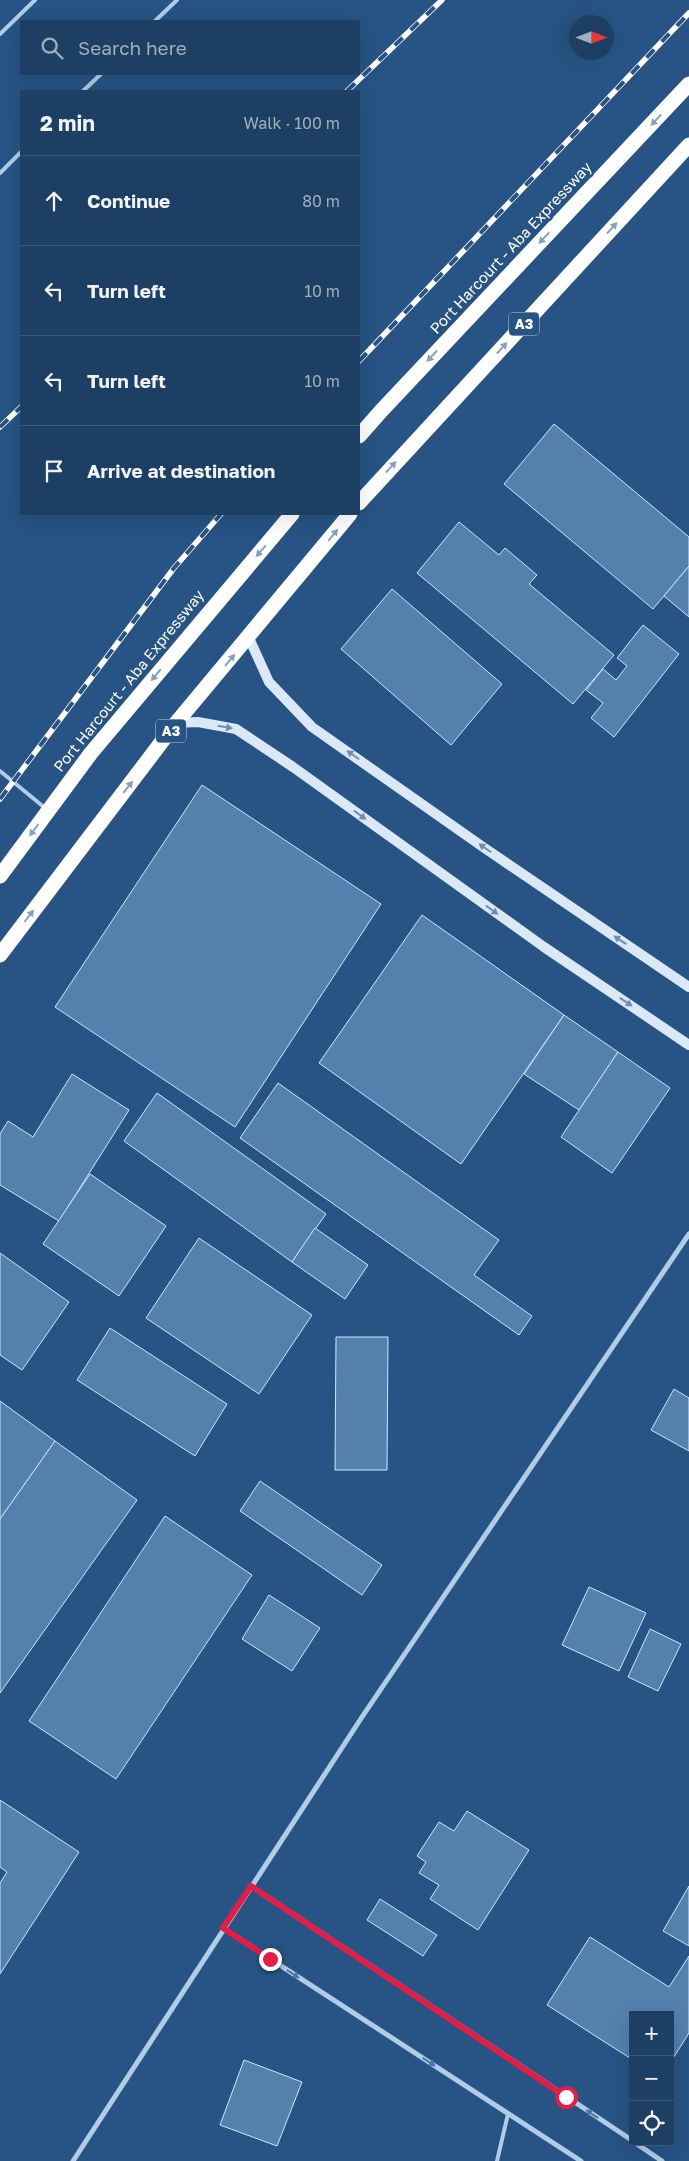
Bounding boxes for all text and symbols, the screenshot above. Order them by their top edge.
north arrow [569,15,614,60]
search box [20,20,360,75]
icon: search [38,34,66,62]
text: Search here [78,36,187,59]
text: 2 min [40,110,95,136]
text: Walk · 100 m [244,113,340,133]
one-way arrow [650,113,662,125]
street label: Port Harcourt - Aba Expressway [426,157,595,337]
icon: ahead [40,187,68,215]
text: Continue [87,189,170,212]
text: 80 m [302,191,340,211]
one-way arrow [606,223,618,235]
one-way arrow [538,232,550,244]
icon: left [40,277,68,305]
text: Turn left [87,279,166,302]
text: 10 m [304,281,340,301]
road number: A3 [509,312,539,336]
one-way arrow [496,342,508,354]
one-way arrow [426,350,438,362]
icon: left [40,367,68,395]
text: Turn left [87,369,166,392]
text: 10 m [304,371,340,391]
icon: arrive [40,457,68,485]
text: Arrive at destination [87,459,275,482]
one-way arrow [386,461,397,474]
one-way arrow [327,529,338,542]
one-way arrow [255,544,266,557]
street label: Port Harcourt - Aba Expressway [49,585,208,775]
one-way arrow [224,654,235,667]
one-way arrow [150,668,161,681]
road number: A3 [156,719,186,742]
one-way arrow [217,724,233,732]
one-way arrow [346,750,359,760]
one-way arrow [122,781,133,794]
one-way arrow [353,810,367,820]
one-way arrow [29,823,39,837]
one-way arrow [479,843,492,853]
one-way arrow [485,905,499,915]
one-way arrow [24,910,35,923]
one-way arrow [613,935,627,945]
one-way arrow [619,997,632,1007]
route end [259,1948,282,1971]
one-way arrow [286,1969,300,1979]
map controls [629,2011,674,2146]
button: + [629,2011,674,2056]
button: − [629,2056,674,2101]
one-way arrow [423,2058,436,2067]
route start [555,2086,578,2109]
button: locate [629,2101,674,2146]
one-way arrow [586,2109,599,2119]

